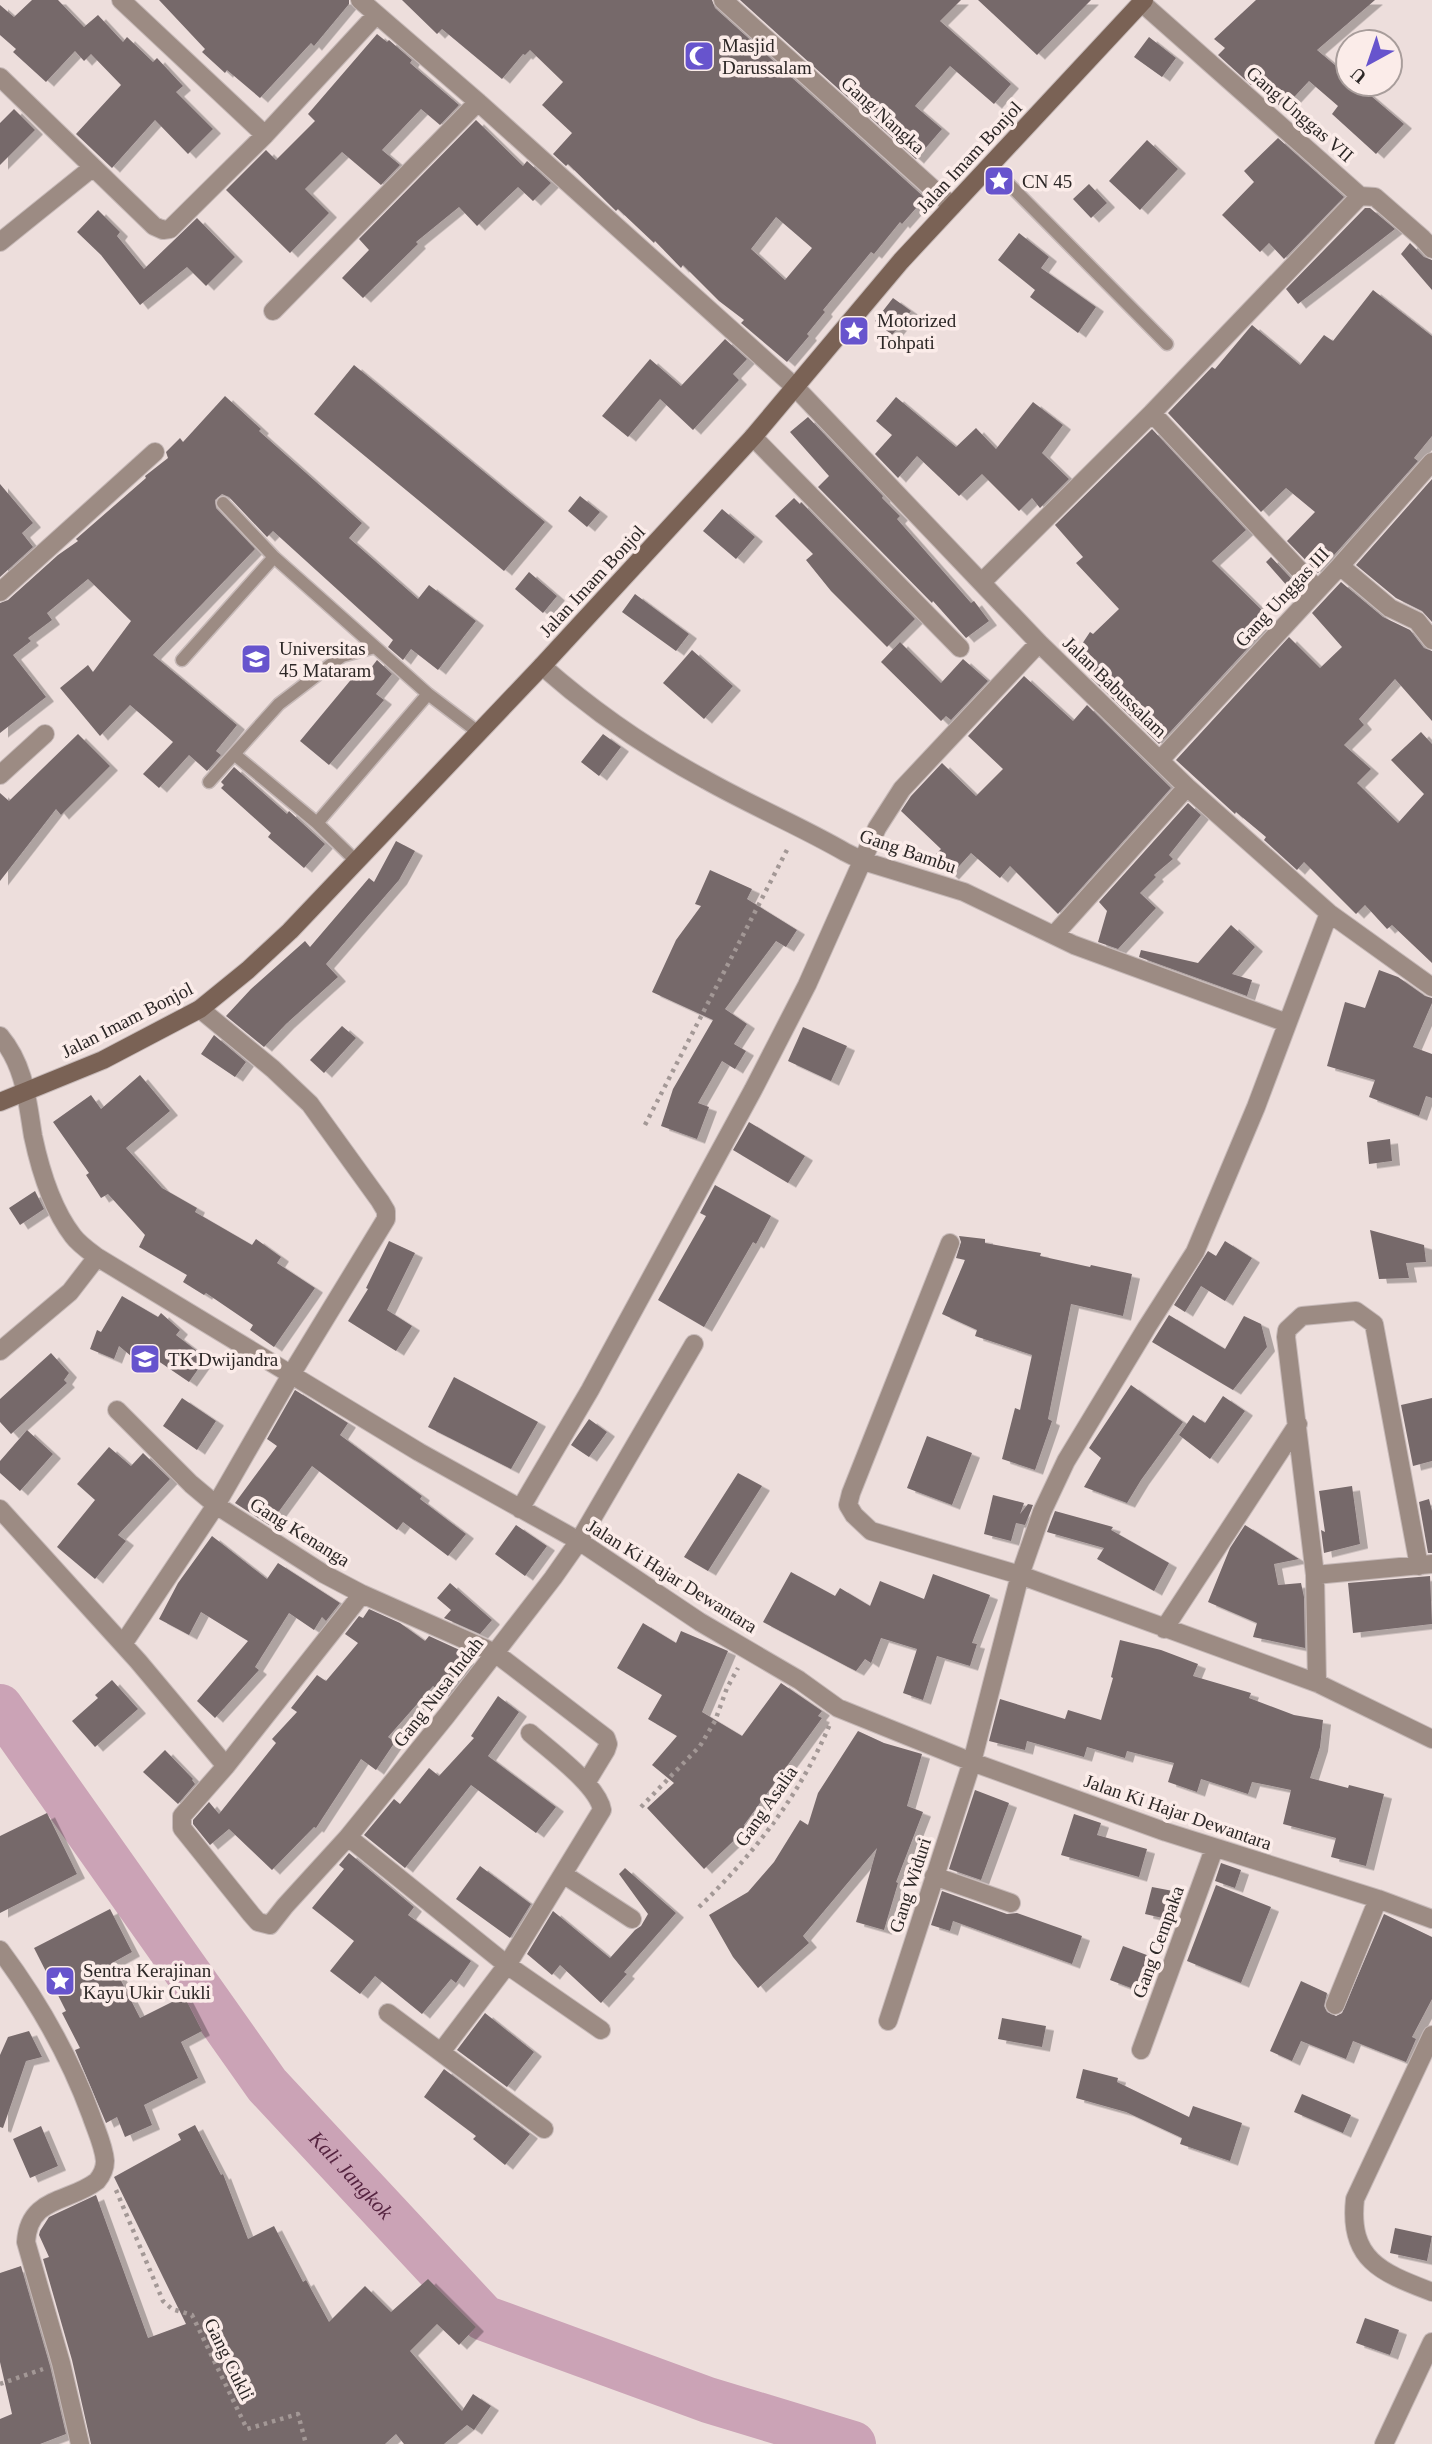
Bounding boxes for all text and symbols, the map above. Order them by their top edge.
north arrow [1334,28,1404,98]
place label: Masjid Darussalam [722,35,812,78]
mosque icon: Masjid Darussalam [682,39,716,73]
street label: Gang Unggas VII [1242,61,1358,167]
street label: Gang Nangka [837,72,929,158]
street label: Jalan Imam Bonjol [912,97,1026,217]
place icon: CN 45 [982,164,1016,198]
place label: CN 45 [1022,171,1072,192]
place label: Motorized Tohpati [877,310,957,353]
place icon: Motorized Tohpati [837,314,871,348]
street label: Jalan Imam Bonjol [535,521,649,641]
street label: Gang Unggas III [1231,543,1333,651]
street label: Jalan Babussalam [1059,632,1171,742]
place label: Universitas 45 Mataram [279,638,372,681]
school or university icon: Universitas 45 Mataram [239,642,273,676]
street label: Gang Bambu [857,825,960,877]
street label: Jalan Imam Bonjol [58,978,196,1062]
school or university icon: TK Dwijandra [128,1342,162,1376]
place label: TK Dwijandra [168,1349,279,1370]
street label: Gang Kenanga [246,1493,354,1571]
street label: Jalan Ki Hajar Dewantara [583,1515,761,1637]
street label: Gang Nusa Indah [389,1633,488,1751]
street label: Gang Asalia [731,1761,802,1850]
street label: Jalan Ki Hajar Dewantara [1082,1770,1275,1854]
street label: Gang Widuri [885,1835,935,1935]
street label: Gang Cempaka [1128,1883,1188,2001]
place label: Sentra Kerajinan Kayu Ukir Cukli [83,1960,212,2003]
place icon: Sentra Kerajinan Kayu Ukir Cukli [43,1964,77,1998]
water label: Kali Jangkok [304,2125,398,2225]
street label: Gang Cukli [200,2315,258,2403]

